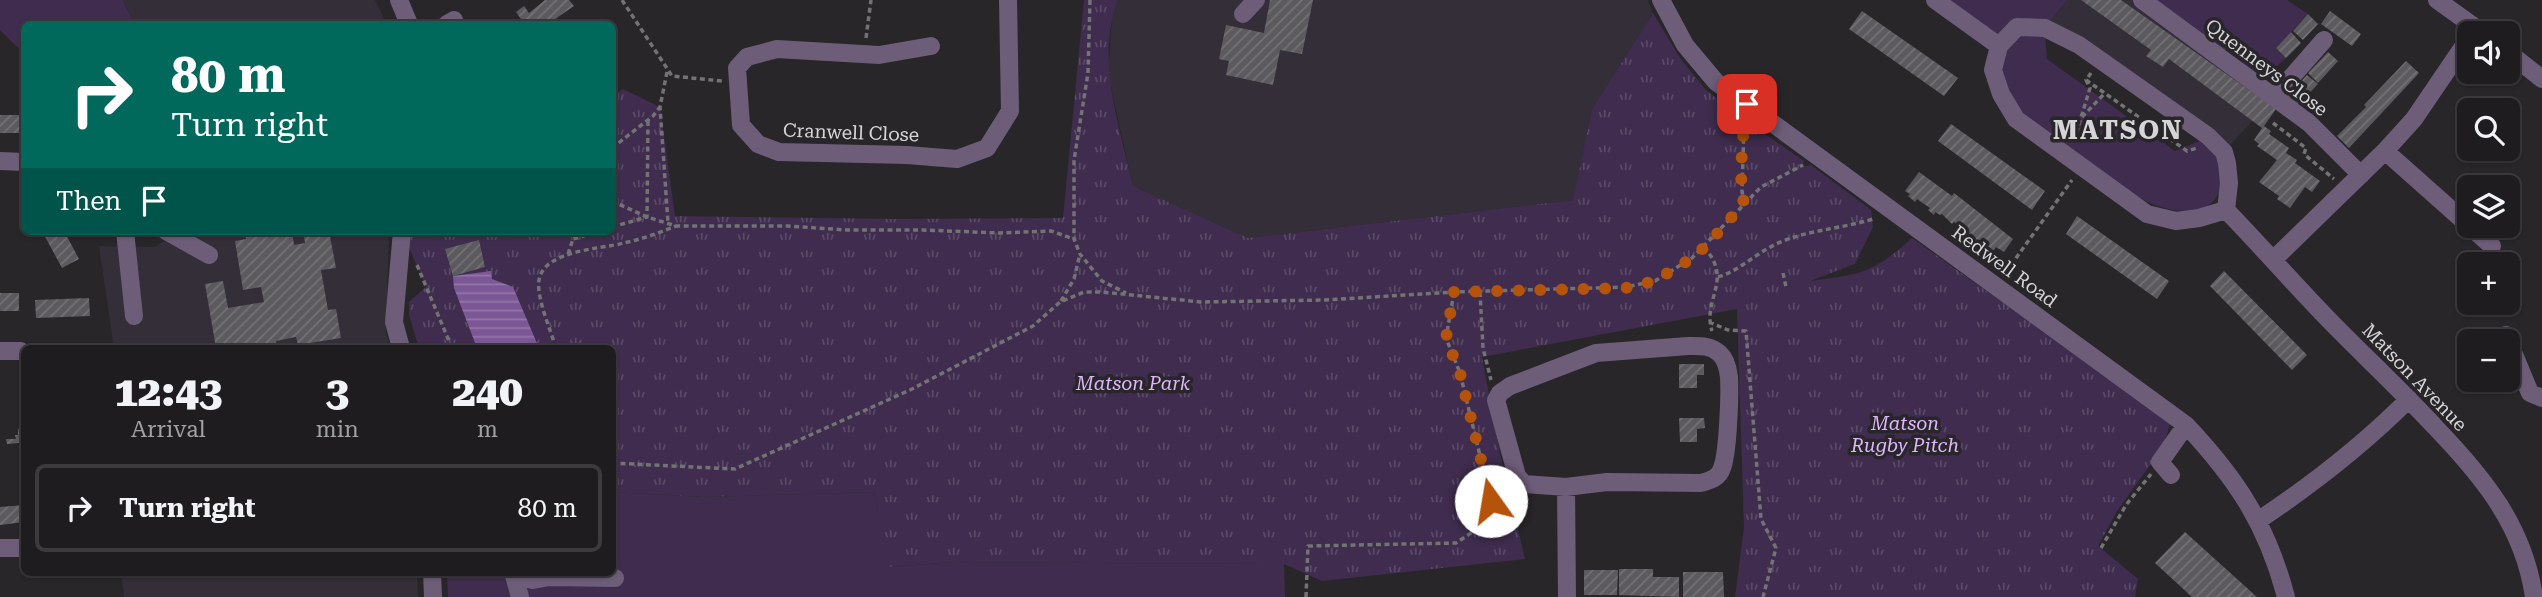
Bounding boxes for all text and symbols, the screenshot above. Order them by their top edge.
street label: Quenneys Close [2201,14,2333,121]
map controls [2457,21,2520,392]
button: sound [2457,21,2520,84]
text: 80 m [171,47,286,104]
icon: right [56,49,147,140]
pin [1717,74,1777,134]
icon: arrive [1728,85,1766,123]
button: search [2457,98,2520,161]
text: Turn right [171,106,328,144]
district label: MATSON [2053,115,2183,145]
street label: Cranwell Close [782,119,920,146]
button: layers [2457,175,2520,238]
icon: arrive [135,182,173,220]
text: Then [56,186,121,216]
street label: Redwell Road [1948,221,2062,312]
button: + [2457,252,2520,315]
street label: Matson Avenue [2357,319,2472,436]
button: − [2457,329,2520,392]
text: 12:43 [114,367,222,416]
text: 3 [325,367,349,416]
text: 240 [452,367,523,416]
park label: Matson Park [1075,372,1191,395]
park label: Matson Rugby Pitch [1850,412,1959,457]
text: Arrival [131,416,206,443]
text: min [316,416,359,443]
text: m [477,416,498,443]
position arrow [1454,464,1528,538]
icon: right [60,489,98,527]
text: Turn right [119,493,255,523]
text: 80 m [518,493,577,523]

